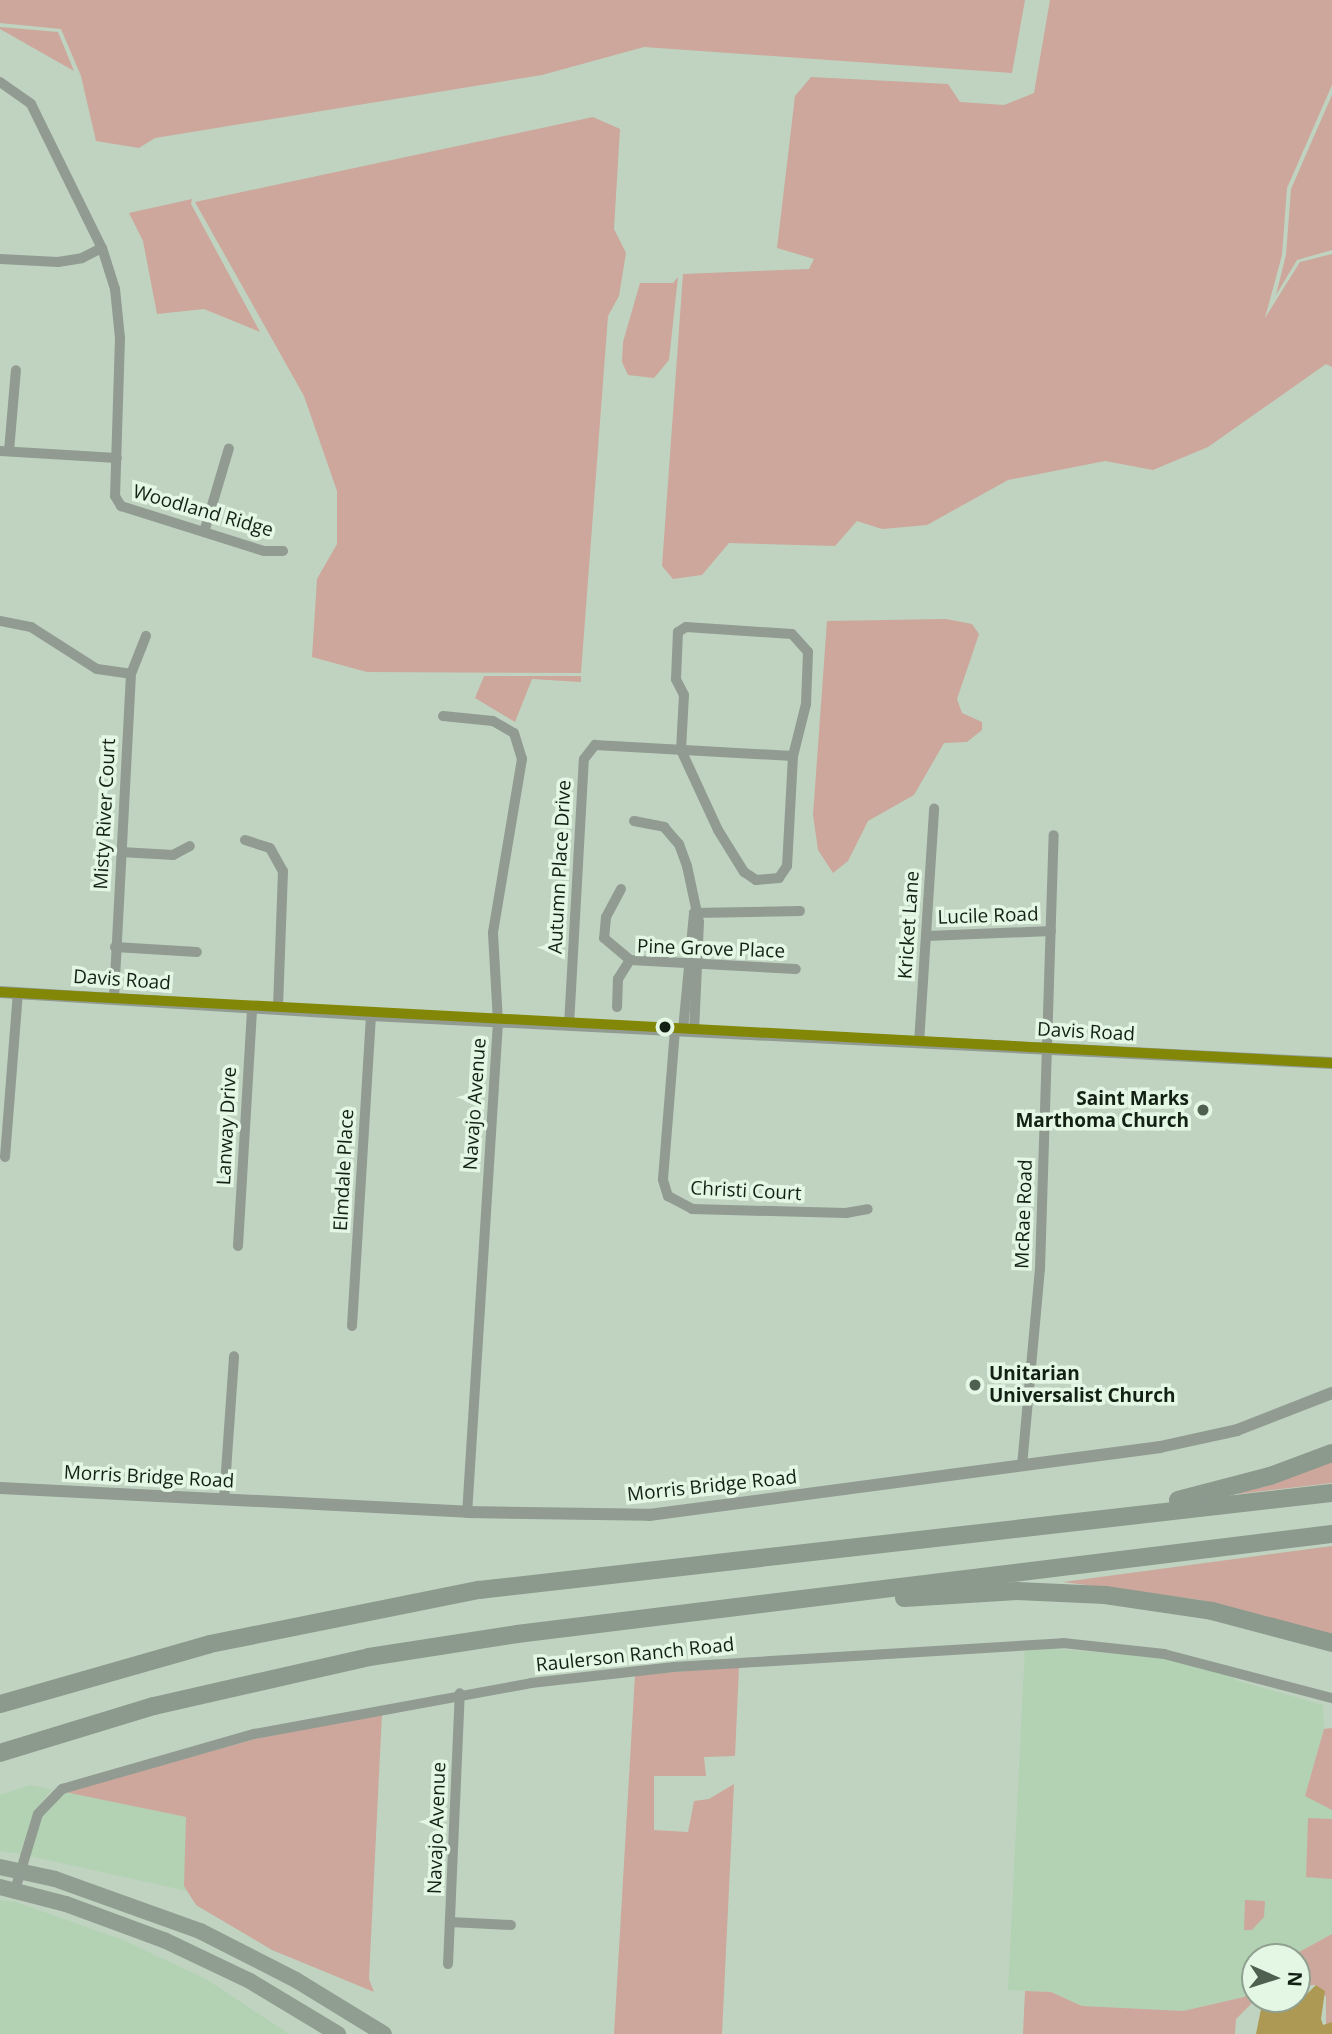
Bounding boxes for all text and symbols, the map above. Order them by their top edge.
street label: Woodland Ridge [130,480,276,542]
street label: Misty River Court [90,738,120,890]
street label: Autumn Place Drive [544,779,576,955]
street label: Kricket Lane [894,870,924,980]
street label: Lucile Road [937,903,1039,929]
street label: Pine Grove Place [637,935,785,963]
street label: Davis Road [72,965,172,995]
street label: Davis Road [1036,1018,1136,1046]
unlabelled marker [658,1020,672,1034]
street label: Navajo Avenue [459,1037,491,1171]
street label: Lanway Drive [213,1066,241,1186]
place label: Saint Marks Marthoma Church [1015,1088,1189,1132]
marker: Saint Marks Marthoma Church [1195,1102,1211,1118]
street label: Elmdale Place [329,1108,359,1232]
street label: McRae Road [1011,1159,1037,1269]
street label: Christi Court [690,1177,802,1205]
place label: Unitarian Universalist Church [989,1363,1175,1407]
marker: Unitarian Universalist Church [967,1377,983,1393]
street label: Morris Bridge Road [63,1461,235,1493]
street label: Morris Bridge Road [626,1466,798,1506]
street label: Raulerson Ranch Road [535,1633,735,1677]
street label: Navajo Avenue [423,1762,451,1894]
north arrow [1241,1943,1311,2013]
text: N [1282,1971,1308,1987]

